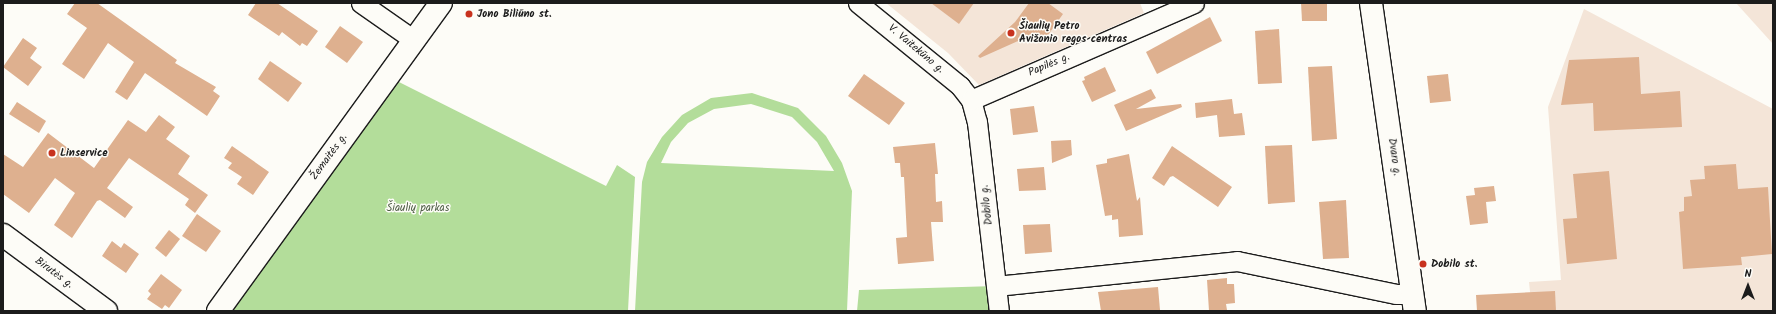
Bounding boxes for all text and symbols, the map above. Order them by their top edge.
place label: Jono Biliūno st. [477,7,552,21]
marker: Jono Biliūno st. [464,9,474,19]
place label: Šiaulių Petro Avižonio regos centras [1019,20,1127,46]
street label: V. Vaitekūno g. [885,22,947,76]
marker: Šiaulių Petro Avižonio regos centras [1006,28,1016,38]
street label: Papilės g. [1026,50,1072,80]
street label: Žemaitės g. [308,131,350,183]
street label: Dvaro g. [1385,137,1403,177]
place label: Linservice [60,146,108,160]
marker: Linservice [47,148,57,158]
street label: Dobilo g. [978,184,996,226]
park label: Šiaulių parkas [387,201,449,215]
street label: Birutės g. [32,255,76,291]
place label: Dobilo st. [1431,257,1477,271]
marker: Dobilo st. [1418,259,1428,269]
text: N [1745,265,1751,283]
north arrow [1728,266,1768,306]

